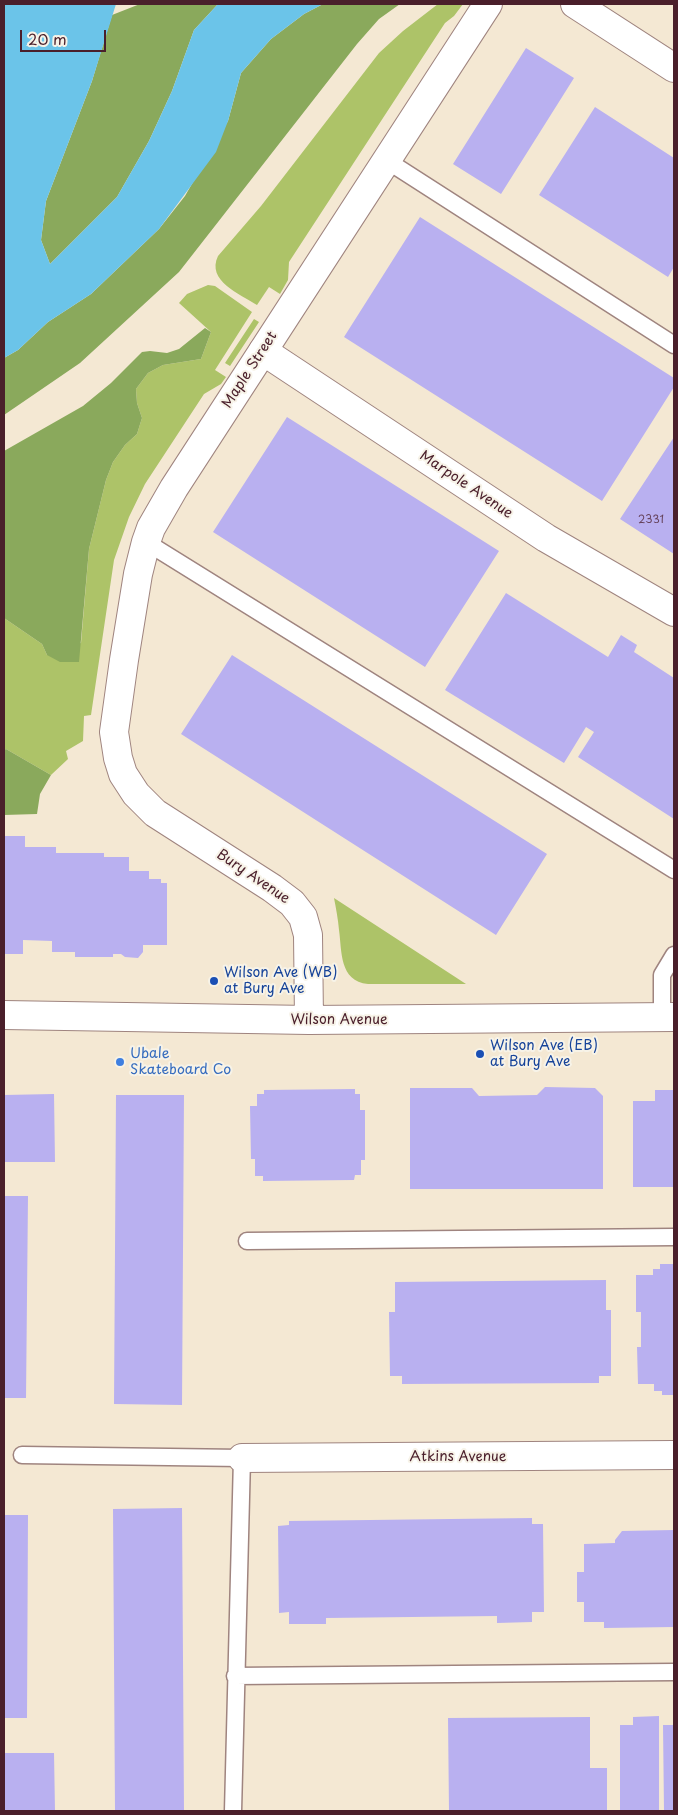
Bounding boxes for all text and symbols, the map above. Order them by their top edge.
scale bar [22,20,109,52]
text: 20 m [28,27,67,50]
street label: Maple Street [219,329,281,411]
street label: Marpole Avenue [416,448,516,522]
house number: 2331 [638,513,664,527]
street label: Bury Avenue [213,846,293,908]
place label: Wilson Ave (WB) at Bury Ave [224,965,337,998]
marker: Wilson Ave (WB) at Bury Ave [208,975,220,987]
street label: Wilson Avenue [290,1012,388,1028]
place label: Wilson Ave (EB) at Bury Ave [490,1038,598,1070]
place label: Ubale Skateboard Co [130,1046,231,1078]
marker: Wilson Ave (EB) at Bury Ave [474,1048,486,1060]
marker: Ubale Skateboard Co [114,1056,126,1068]
street label: Atkins Avenue [410,1449,506,1465]

